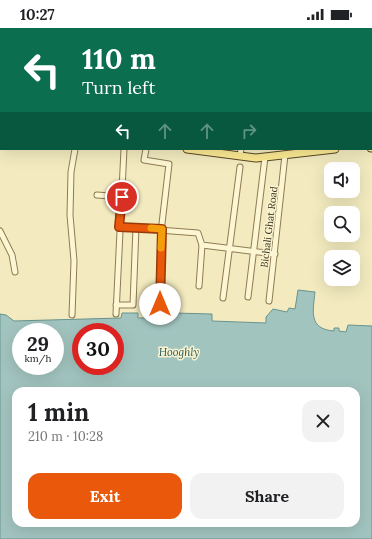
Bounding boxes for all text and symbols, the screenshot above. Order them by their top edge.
text: 10:27 [20,5,54,24]
text: 110 m [82,41,156,77]
icon: left [16,44,68,96]
text: Turn left [82,76,155,99]
icon: left [112,120,134,142]
icon: ahead [154,120,176,142]
icon: ahead [196,120,218,142]
icon: right [238,120,260,142]
map controls [324,162,360,286]
button: sound [324,162,360,198]
pin [105,180,139,214]
icon: arrive [111,186,133,208]
street label: Bichali Ghat Road [258,186,280,268]
button: search [324,206,360,242]
button: layers [324,250,360,286]
position arrow [139,283,181,325]
speed limit sign: 30 [72,323,124,375]
text: 29 [27,331,49,356]
water label: Hooghly [159,345,200,359]
text: km/h [24,352,52,365]
text: 1 min [28,397,89,428]
button: close [302,400,344,442]
text: 210 m · 10:28 [28,428,103,445]
button: Exit [28,473,182,519]
button: Share [190,473,344,519]

